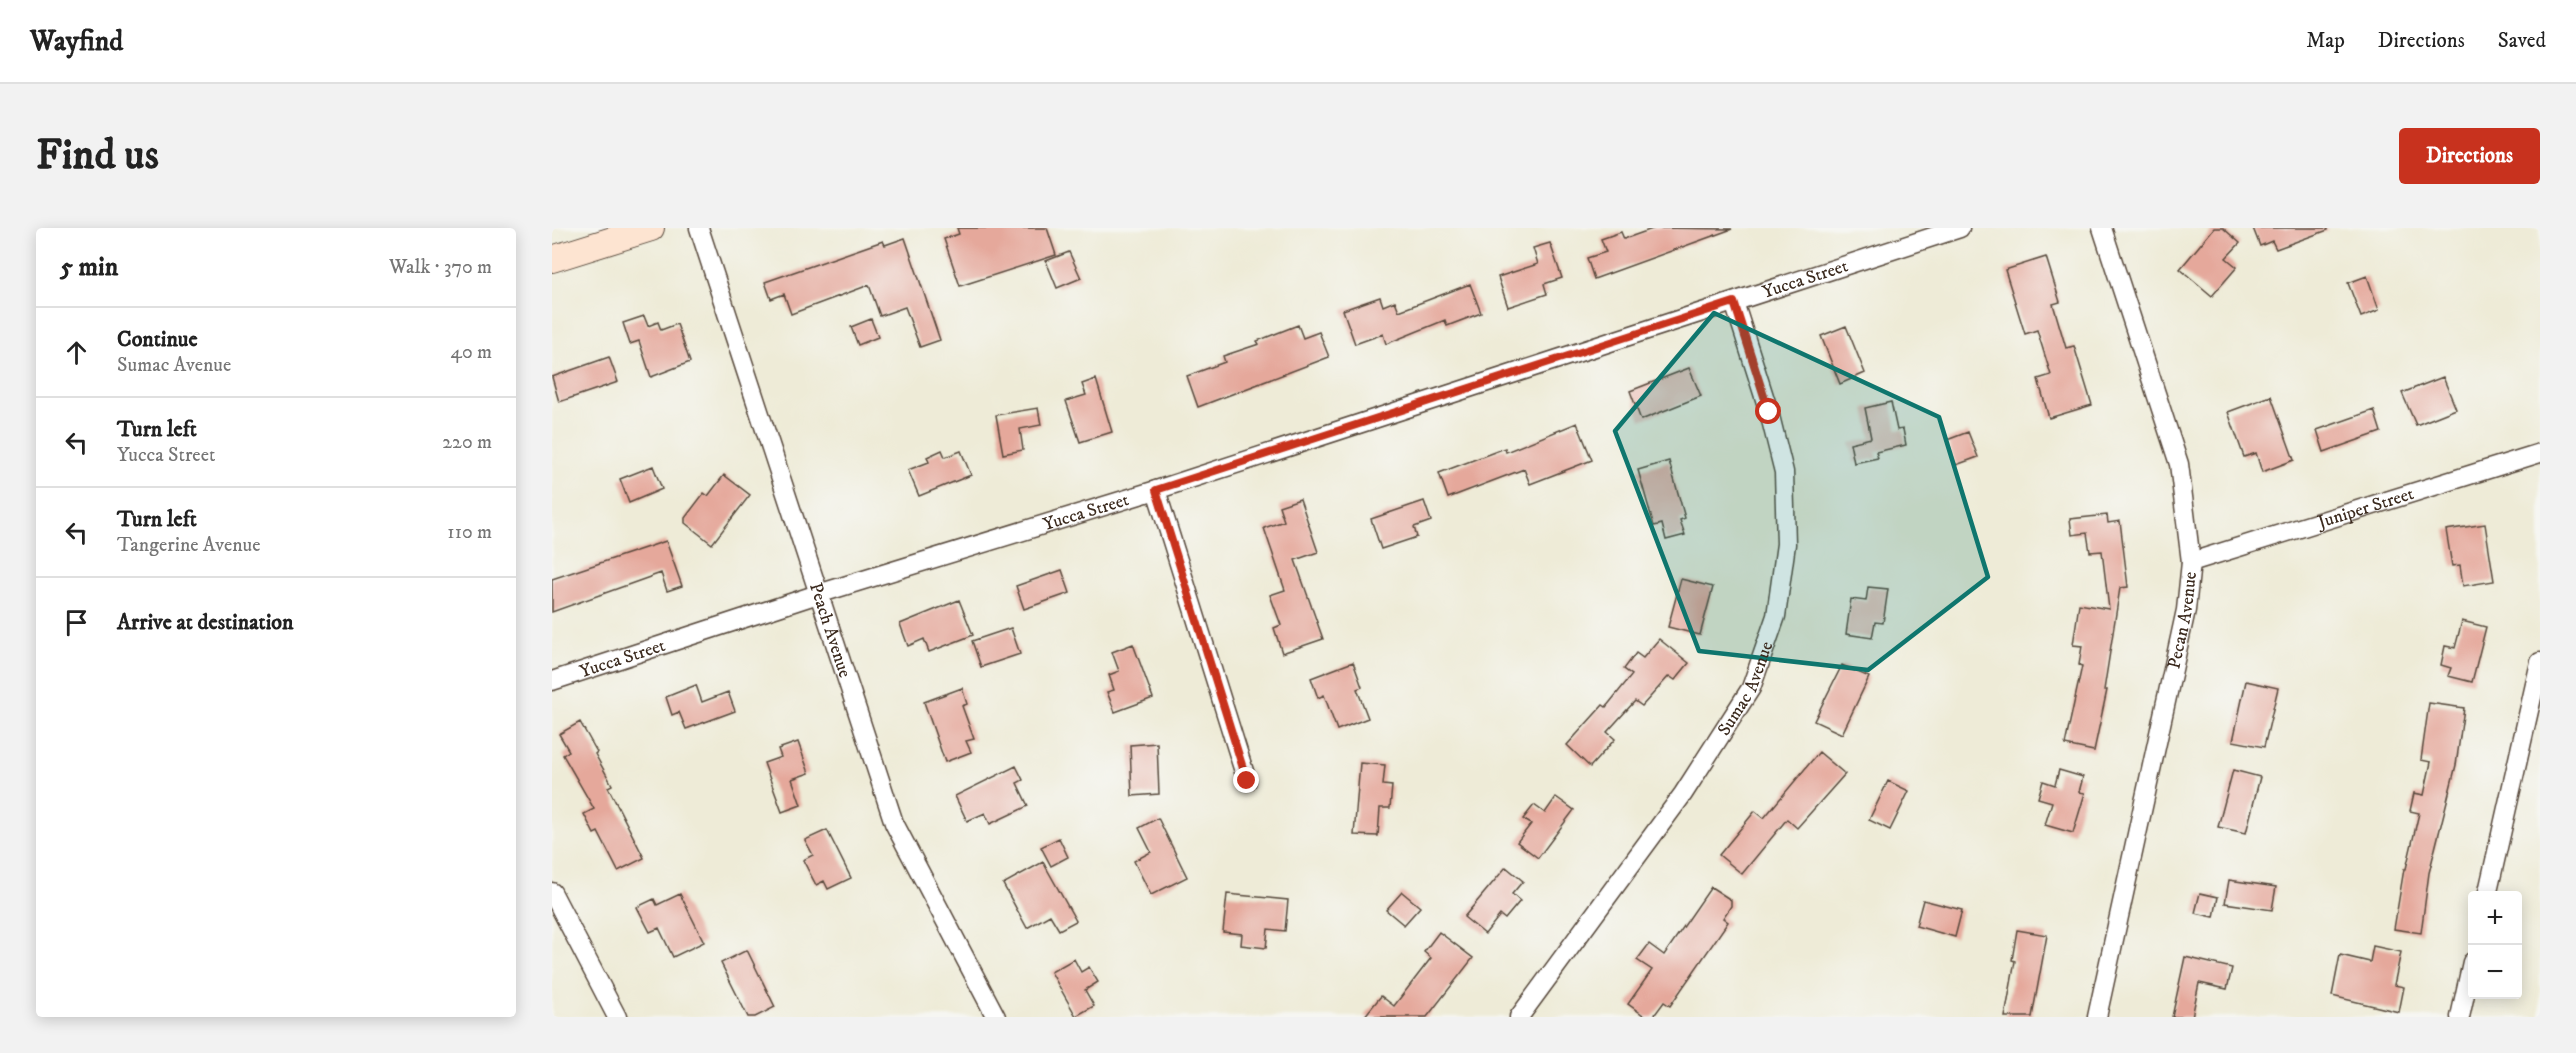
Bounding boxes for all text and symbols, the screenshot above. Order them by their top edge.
text: Wayfind [30,24,123,59]
text: Map [2306,28,2345,54]
text: Directions [2378,28,2465,54]
text: Saved [2498,28,2546,54]
button: Directions [2399,128,2540,184]
text: Find us [36,130,159,182]
text: 5 min [60,251,118,284]
text: Walk · 370 m [389,255,492,280]
street label: Yucca Street [1760,255,1851,304]
text: Continue [117,326,198,353]
icon: ahead [60,336,93,369]
text: 40 m [450,340,492,365]
text: Sumac Avenue [117,353,231,378]
route start [1755,398,1781,424]
text: Turn left [117,416,197,443]
icon: left [60,426,93,459]
text: 220 m [442,430,492,455]
text: Yucca Street [117,443,215,468]
street label: Juniper Street [2313,483,2417,534]
street label: Yucca Street [1040,489,1132,536]
text: Turn left [117,506,197,533]
icon: left [60,516,93,549]
text: 110 m [447,520,492,545]
text: Tangerine Avenue [117,533,261,558]
street label: Pecan Avenue [2163,571,2202,671]
street label: Peach Avenue [804,580,856,680]
icon: arrive [60,606,93,639]
text: Arrive at destination [117,609,294,636]
street label: Yucca Street [577,635,668,683]
street label: Sumac Avenue [1713,639,1778,740]
route end [1233,767,1259,793]
map controls [2468,891,2522,999]
button: + [2468,891,2522,945]
button: − [2468,945,2522,999]

